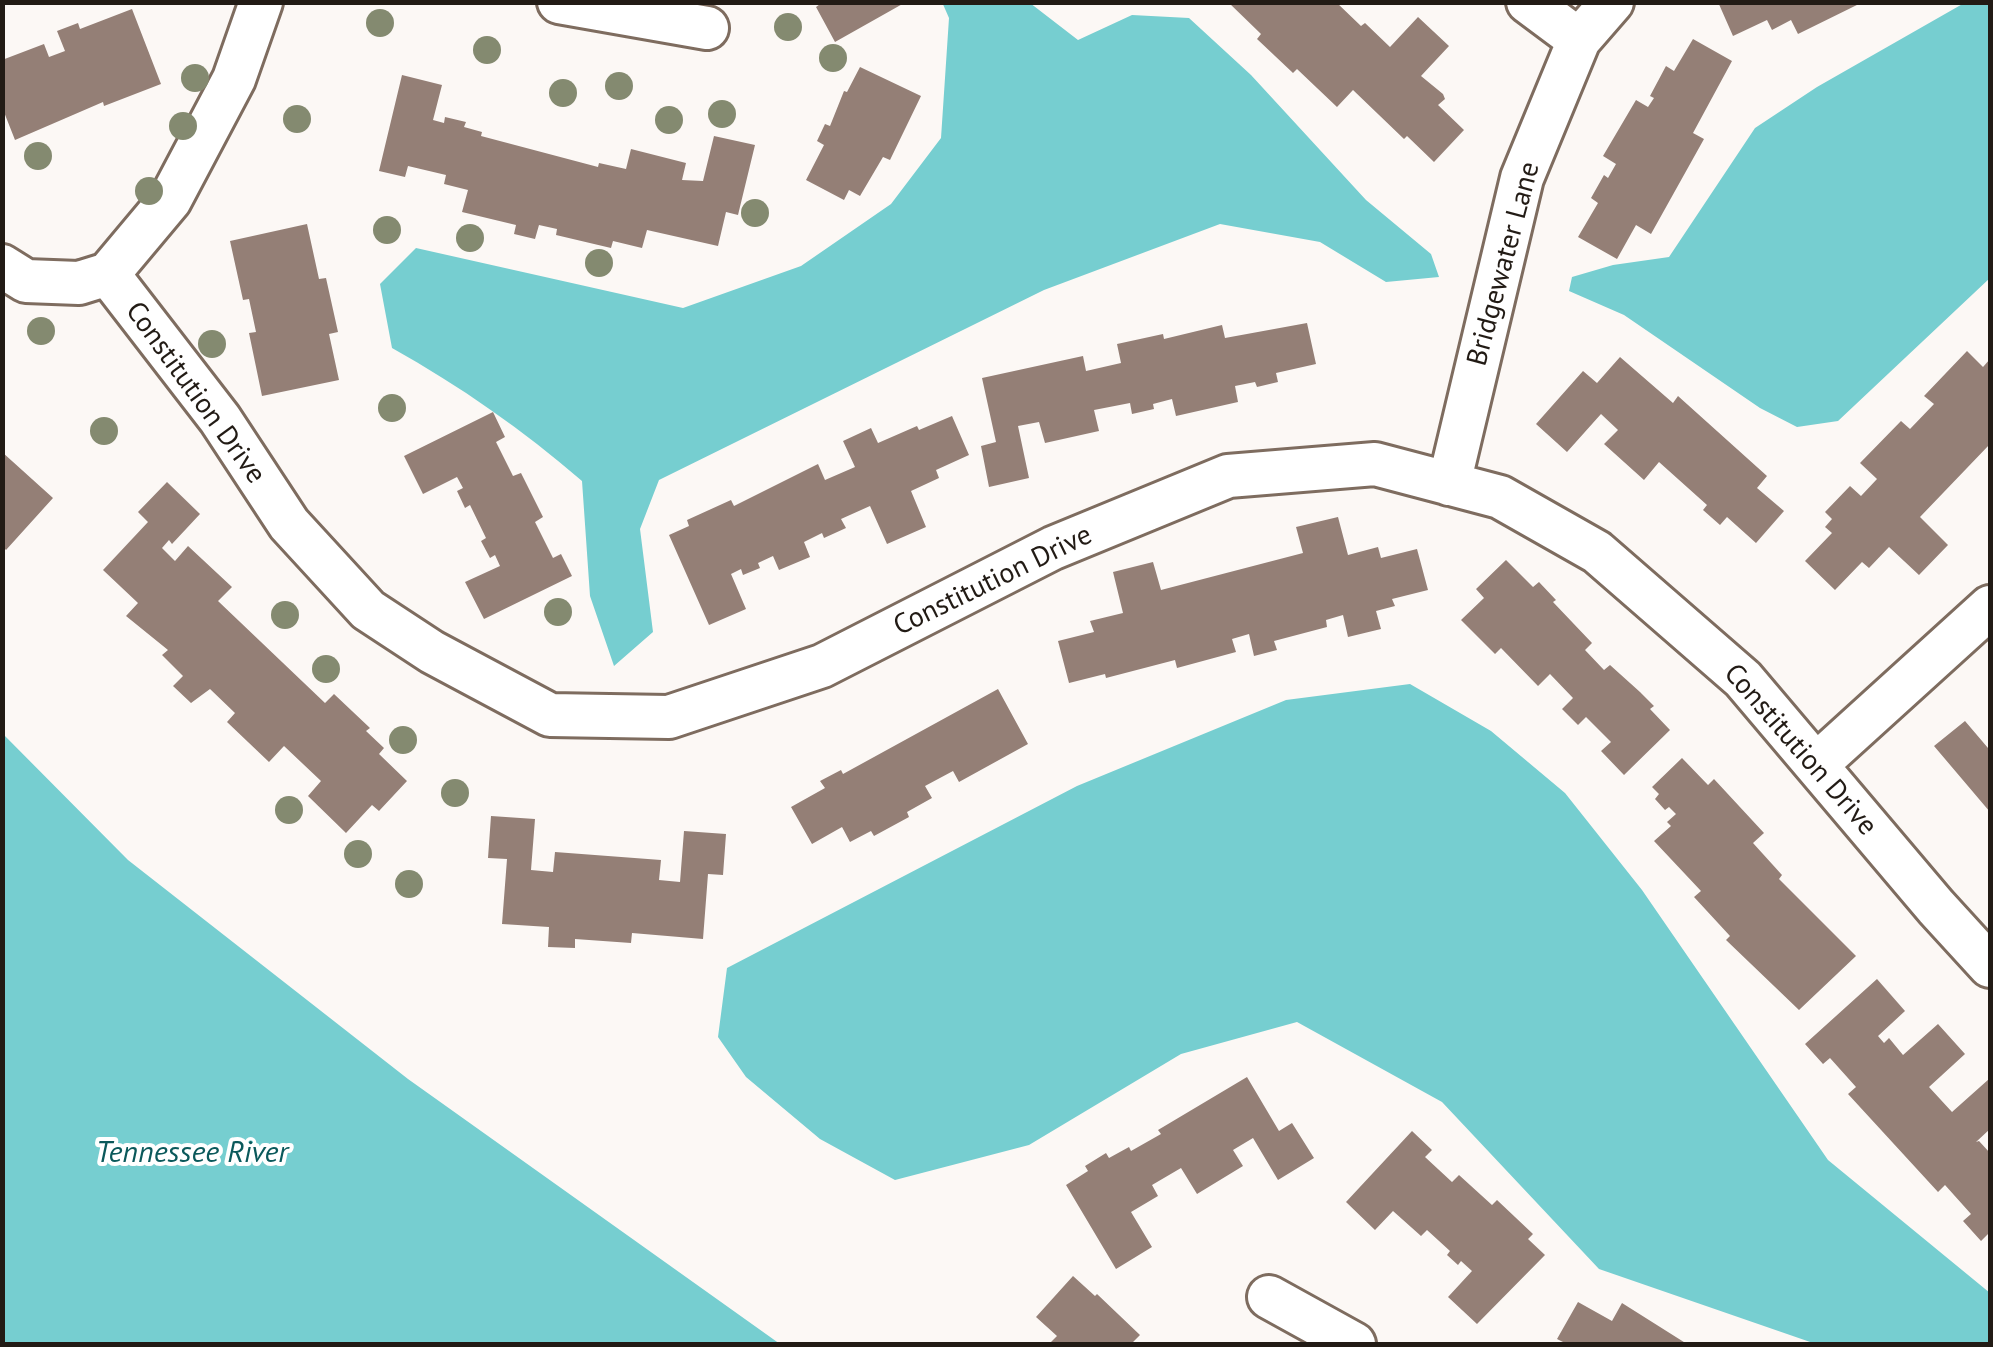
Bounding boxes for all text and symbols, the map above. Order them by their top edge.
street label: Bridgewater Lane [1461,158,1547,370]
street label: Constitution Drive [118,296,272,490]
street label: Constitution Drive [888,519,1098,643]
street label: Constitution Drive [1716,657,1884,843]
water label: Tennessee River [96,1135,288,1171]

